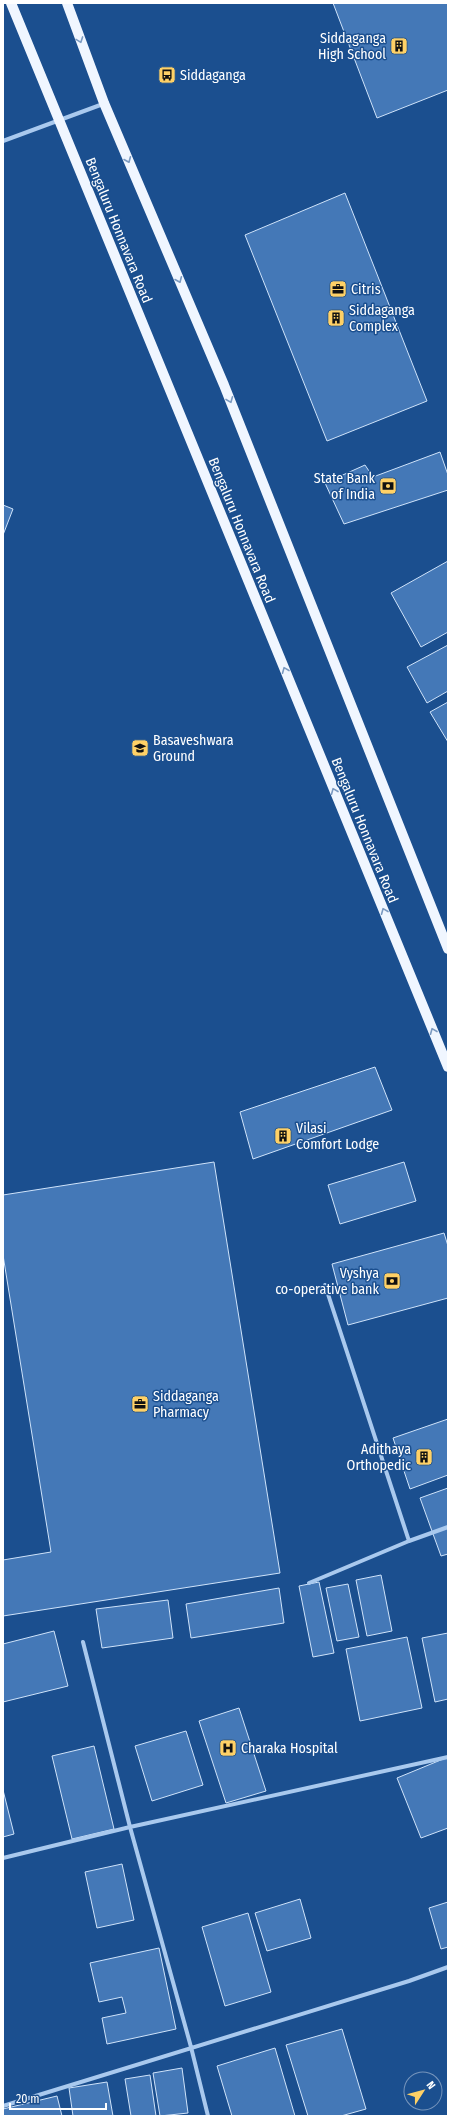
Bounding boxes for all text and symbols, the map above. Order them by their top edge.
place label: Siddaganga High School [318,30,386,63]
one-way arrow [76,36,84,43]
building icon: Siddaganga High School [389,36,409,56]
bus stop icon: Siddaganga [157,65,177,85]
place label: Siddaganga [180,67,246,84]
street label: Bengaluru Honnavara Road [82,155,156,305]
one-way arrow [123,156,131,164]
one-way arrow [174,276,182,284]
office icon: Citris [328,279,348,299]
place label: Citris [351,281,381,298]
place label: Siddaganga Complex [349,302,415,335]
building icon: Siddaganga Complex [326,308,346,328]
one-way arrow [225,396,233,403]
street label: Bengaluru Honnavara Road [205,455,279,605]
place label: State Bank of India [314,470,375,503]
bank icon: State Bank of India [378,476,398,496]
one-way arrow [281,667,289,674]
place label: Basaveshwara Ground [153,732,234,765]
school or university icon: Basaveshwara Ground [130,738,150,758]
street label: Bengaluru Honnavara Road [328,755,402,905]
one-way arrow [331,787,339,794]
one-way arrow [380,907,388,914]
one-way arrow [430,1027,438,1035]
place label: Vilasi Comfort Lodge [296,1120,379,1153]
building icon: Vilasi Comfort Lodge [273,1126,293,1146]
place label: Vyshya co-operative bank [275,1265,379,1298]
bank icon: Vyshya co-operative bank [382,1271,402,1291]
place label: Siddaganga Pharmacy [153,1388,219,1421]
office icon: Siddaganga Pharmacy [130,1394,150,1414]
place label: Adithaya Orthopedic [347,1441,411,1474]
building icon: Adithaya Orthopedic [414,1447,434,1467]
hospital icon: Charaka Hospital [218,1738,238,1758]
place label: Charaka Hospital [241,1740,338,1757]
north arrow [403,2071,443,2111]
text: N [423,2079,438,2092]
scale bar [10,2085,106,2111]
text: 20 m [16,2092,40,2106]

